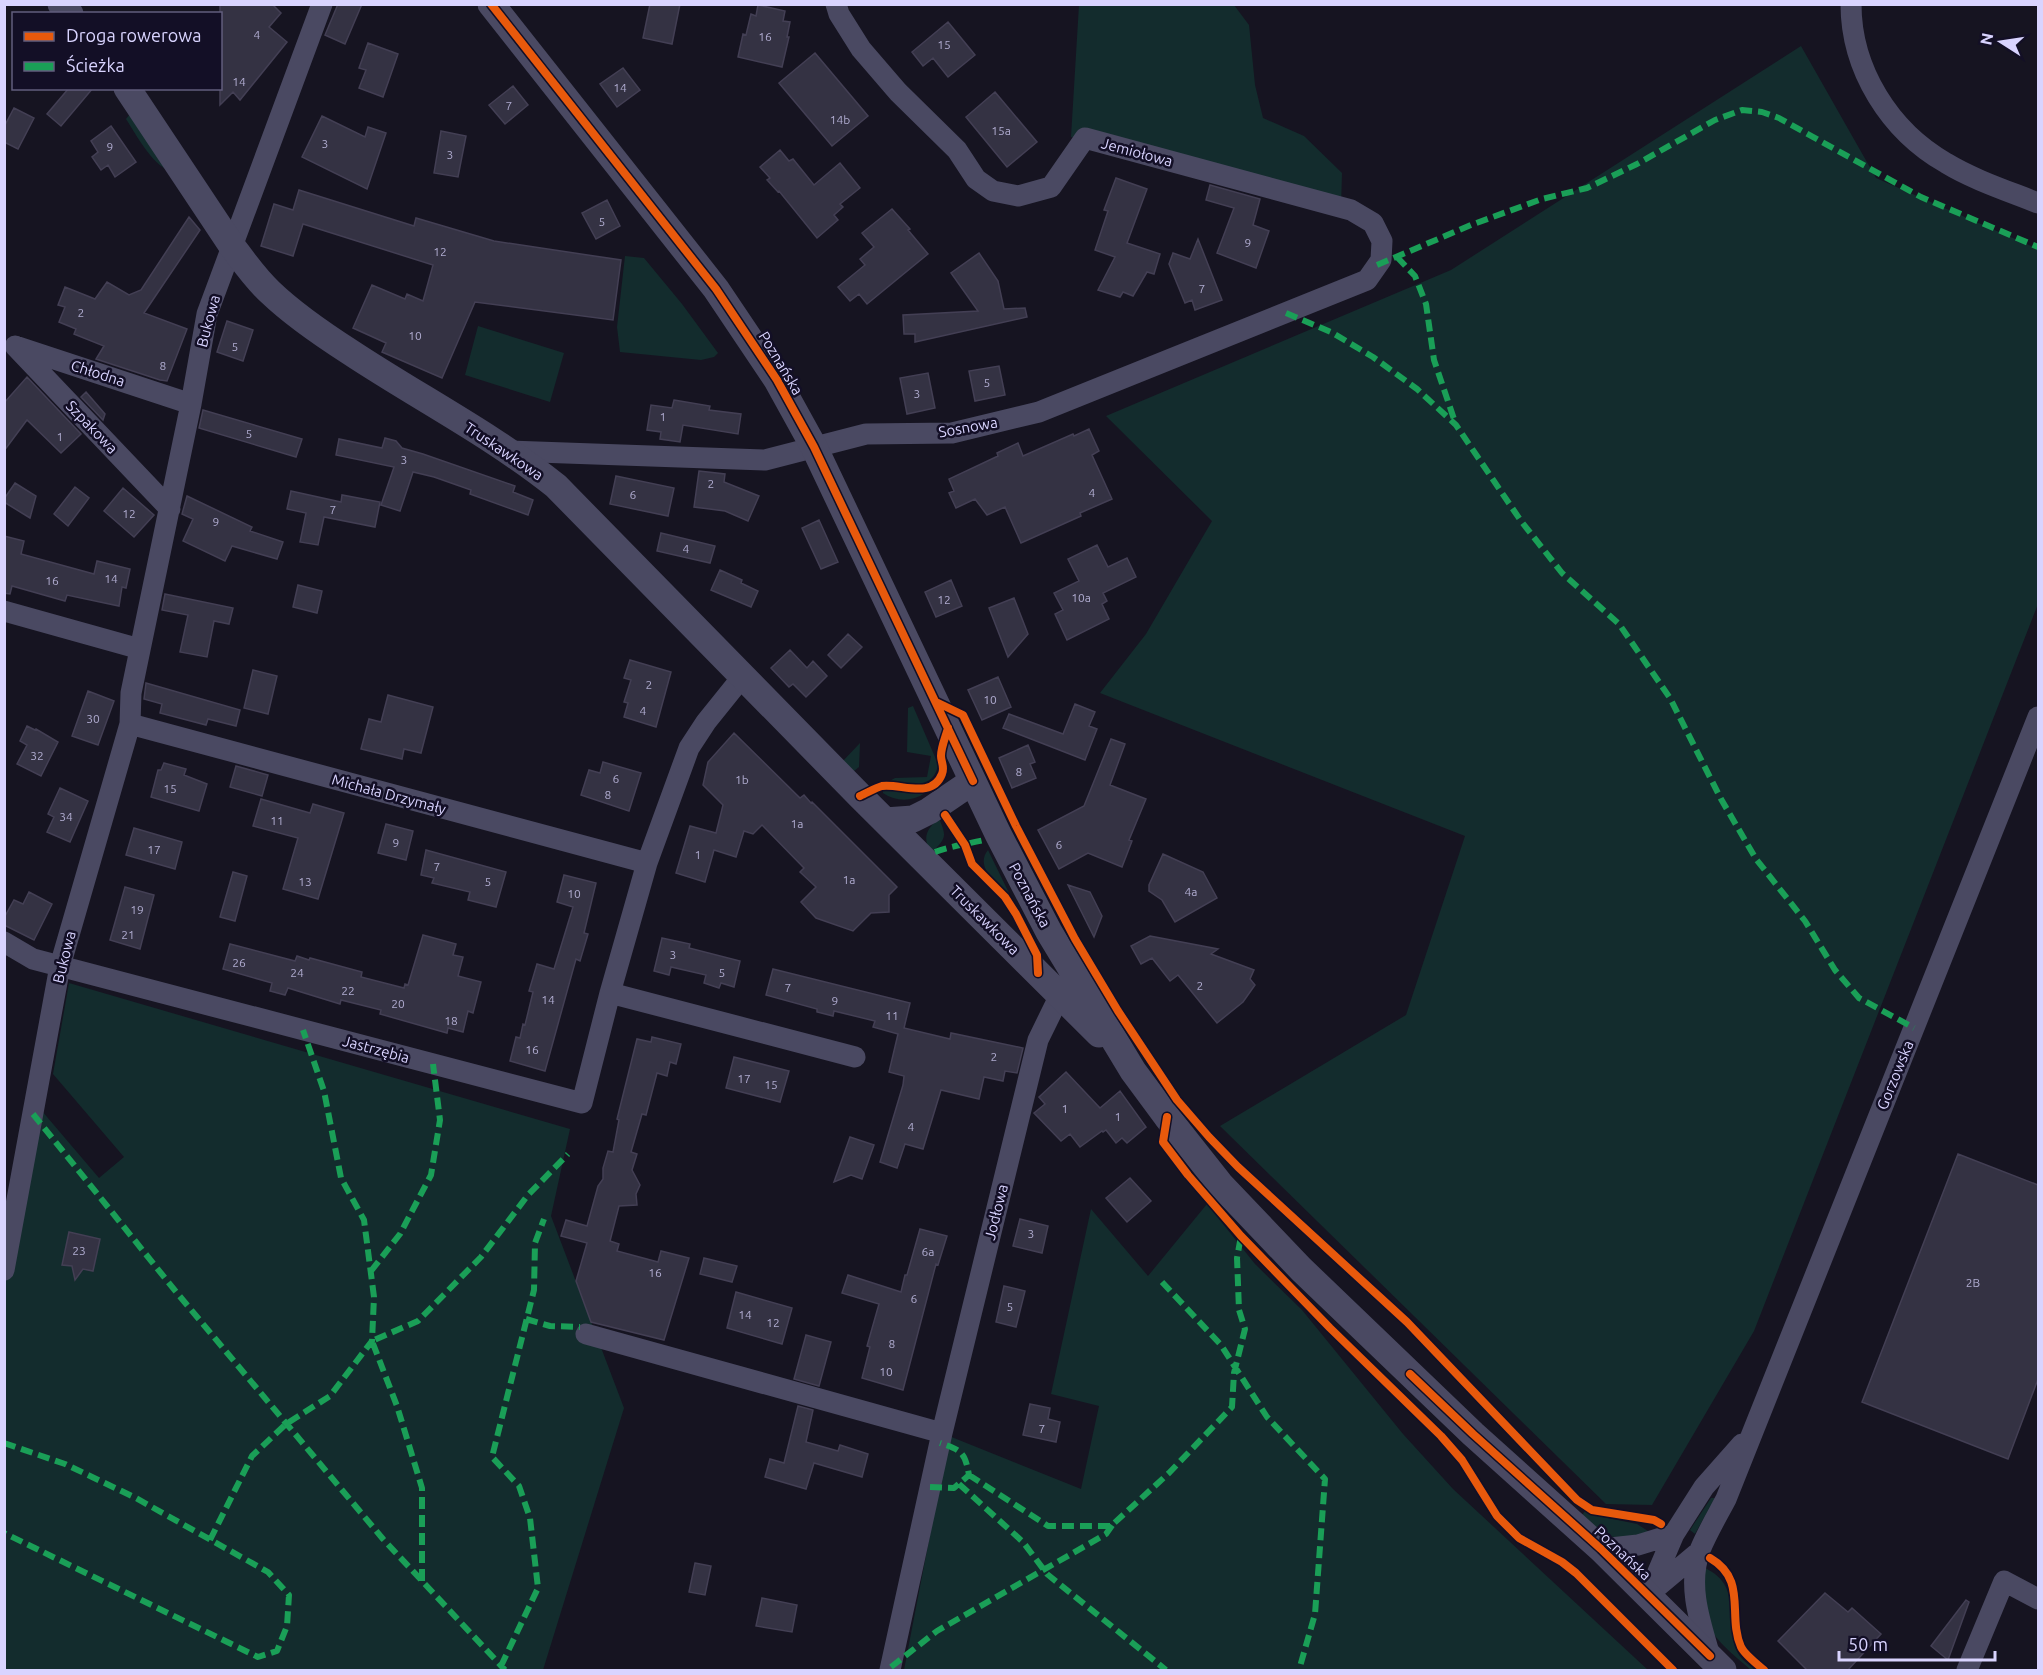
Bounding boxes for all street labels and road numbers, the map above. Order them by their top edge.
street label: Jemiołowa [1099,134,1175,170]
street label: Bukowa [193,293,223,349]
street label: Poznańska [755,328,807,398]
street label: Chłodna [69,356,127,390]
street label: Szpakowa [63,397,121,457]
street label: Sosnowa [937,413,999,441]
street label: Truskawkowa [462,419,546,483]
street label: Michała Drzymały [330,771,448,817]
street label: Poznańska [1006,860,1054,930]
street label: Truskawkowa [947,882,1023,958]
street label: Bukowa [49,929,79,985]
street label: Jastrzębia [341,1032,411,1066]
street label: Gorzowska [1873,1038,1917,1112]
street label: Jodłowa [981,1182,1011,1242]
street label: Poznańska [1591,1523,1655,1583]

